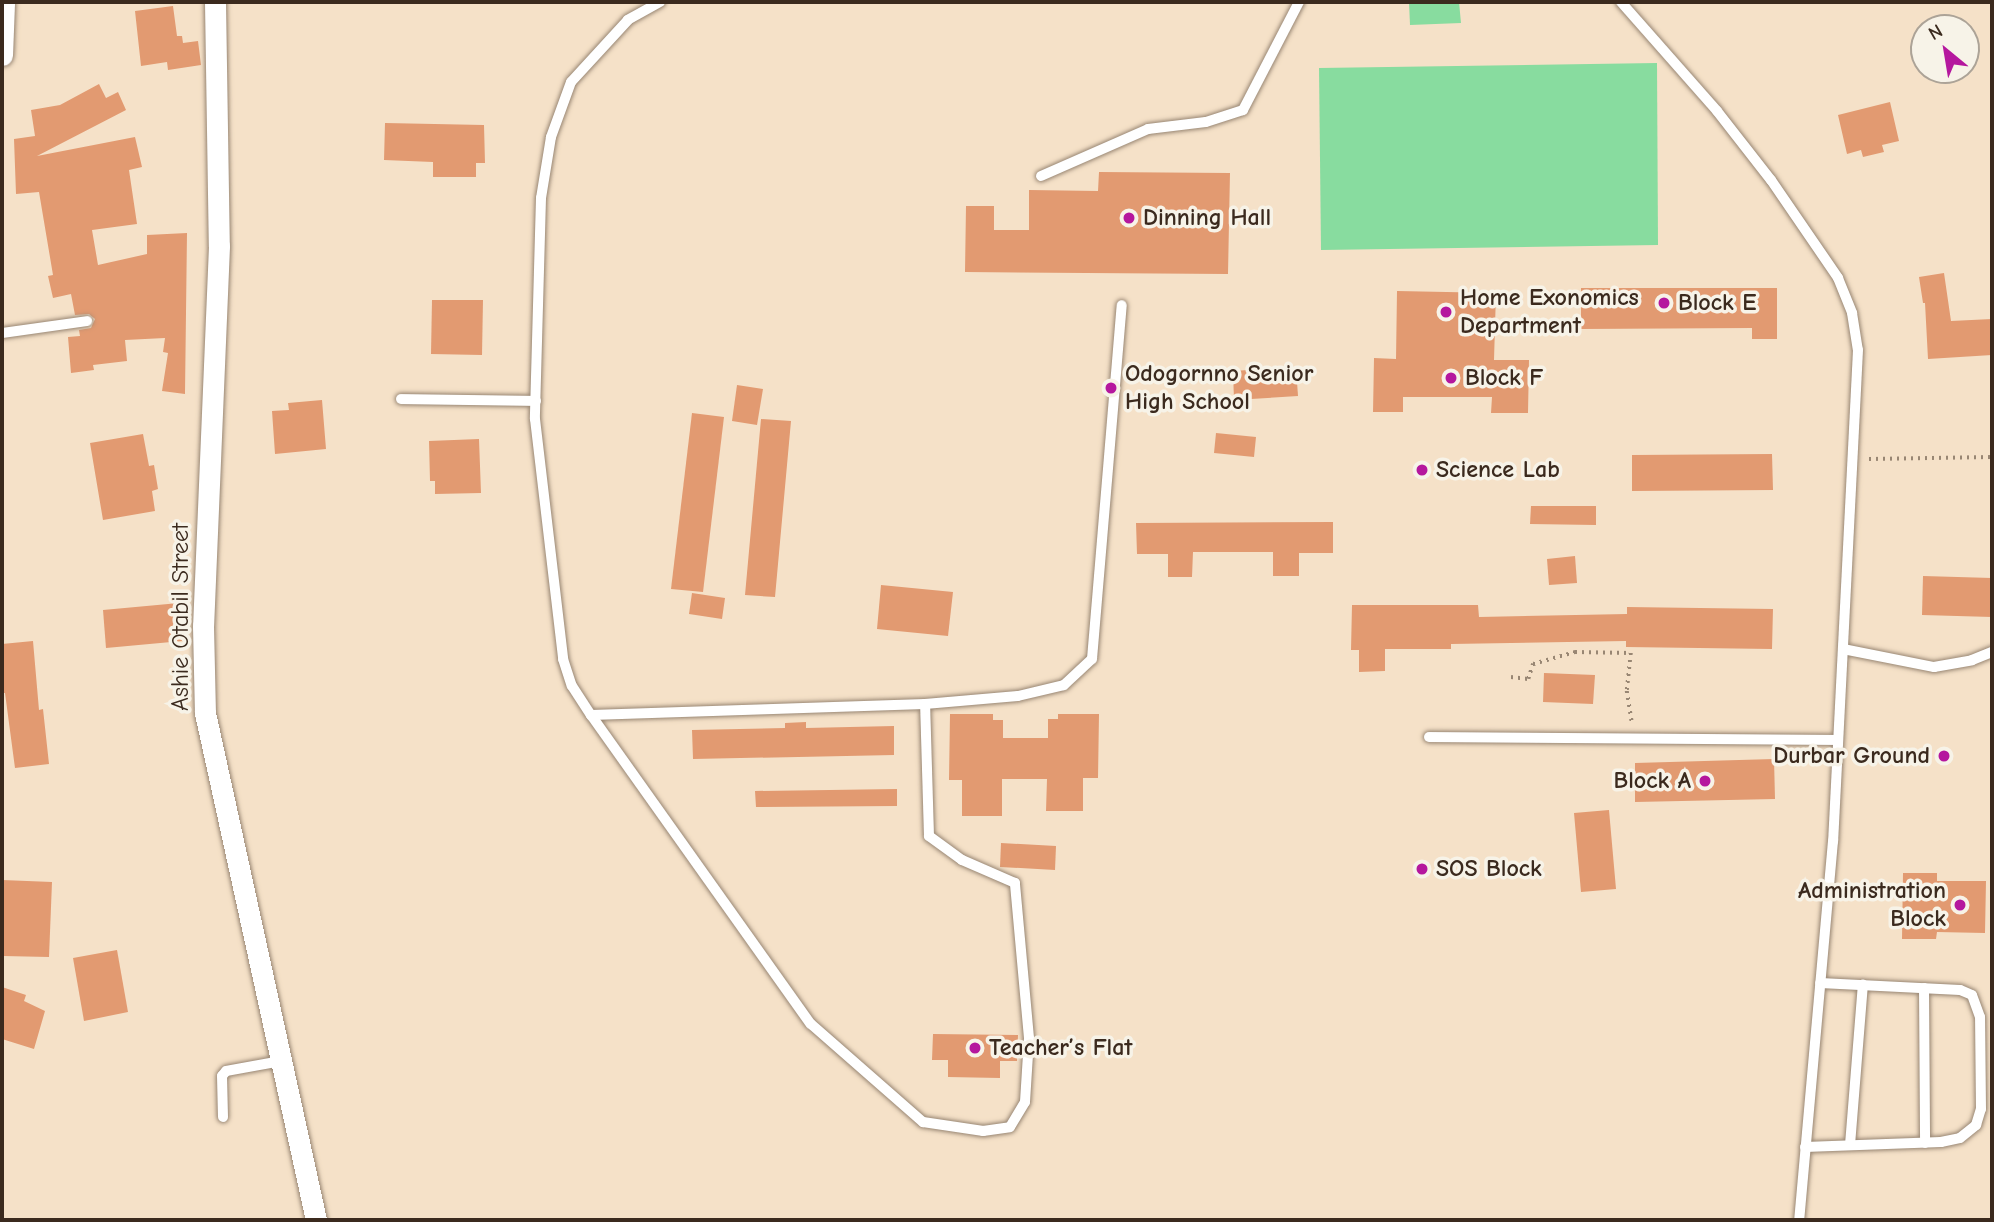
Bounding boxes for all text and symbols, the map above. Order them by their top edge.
north arrow [1910,14,1980,84]
text: N [1925,20,1946,45]
place label: Dinning Hall [1143,204,1271,232]
marker: Dinning Hall [1121,210,1137,226]
place label: Home Exonomics Department [1460,284,1639,340]
place label: Block E [1678,289,1756,317]
marker: Block E [1656,295,1672,311]
marker: Home Exonomics Department [1438,304,1454,320]
place label: Odogornno Senior High School [1125,360,1313,416]
place label: Block F [1465,364,1543,392]
marker: Block F [1443,370,1459,386]
marker: Odogornno Senior High School [1103,380,1119,396]
place label: Science Lab [1436,456,1560,484]
marker: Science Lab [1414,462,1430,478]
street label: Ashie Otabil Street [167,523,195,711]
place label: Durbar Ground [1773,742,1930,770]
marker: Durbar Ground [1936,748,1952,764]
place label: Block A [1614,767,1691,795]
marker: Block A [1697,773,1713,789]
place label: SOS Block [1436,855,1542,883]
marker: SOS Block [1414,861,1430,877]
place label: Administration Block [1798,877,1946,933]
marker: Administration Block [1952,897,1968,913]
place label: Teacher’s Flat [989,1034,1132,1062]
marker: Teacher’s Flat [967,1040,983,1056]

